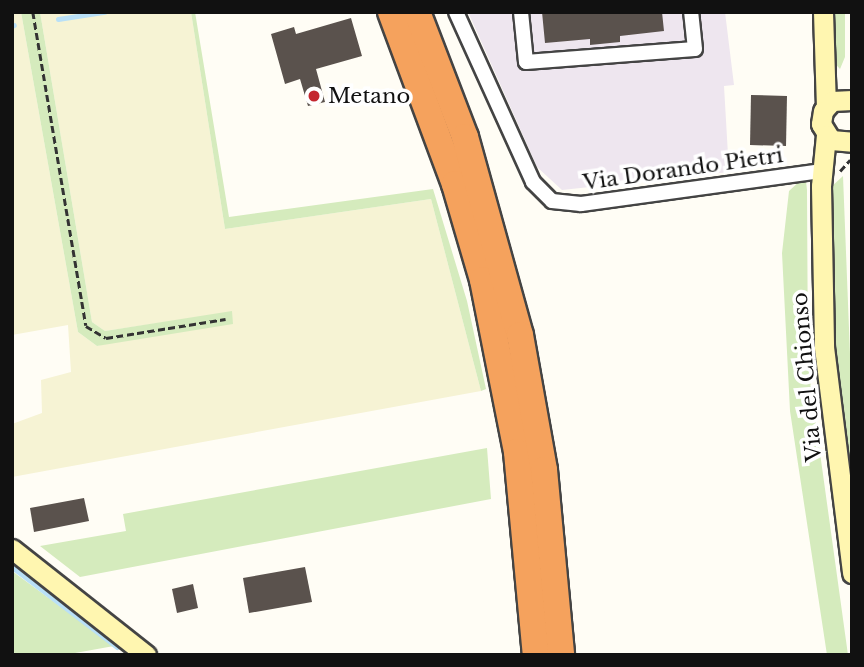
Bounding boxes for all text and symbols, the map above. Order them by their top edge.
place label: Metano [328,83,410,109]
marker: Metano [306,88,322,104]
street label: Via Dorando Pietri [581,142,785,196]
street label: Via del Chionso [787,291,827,463]

